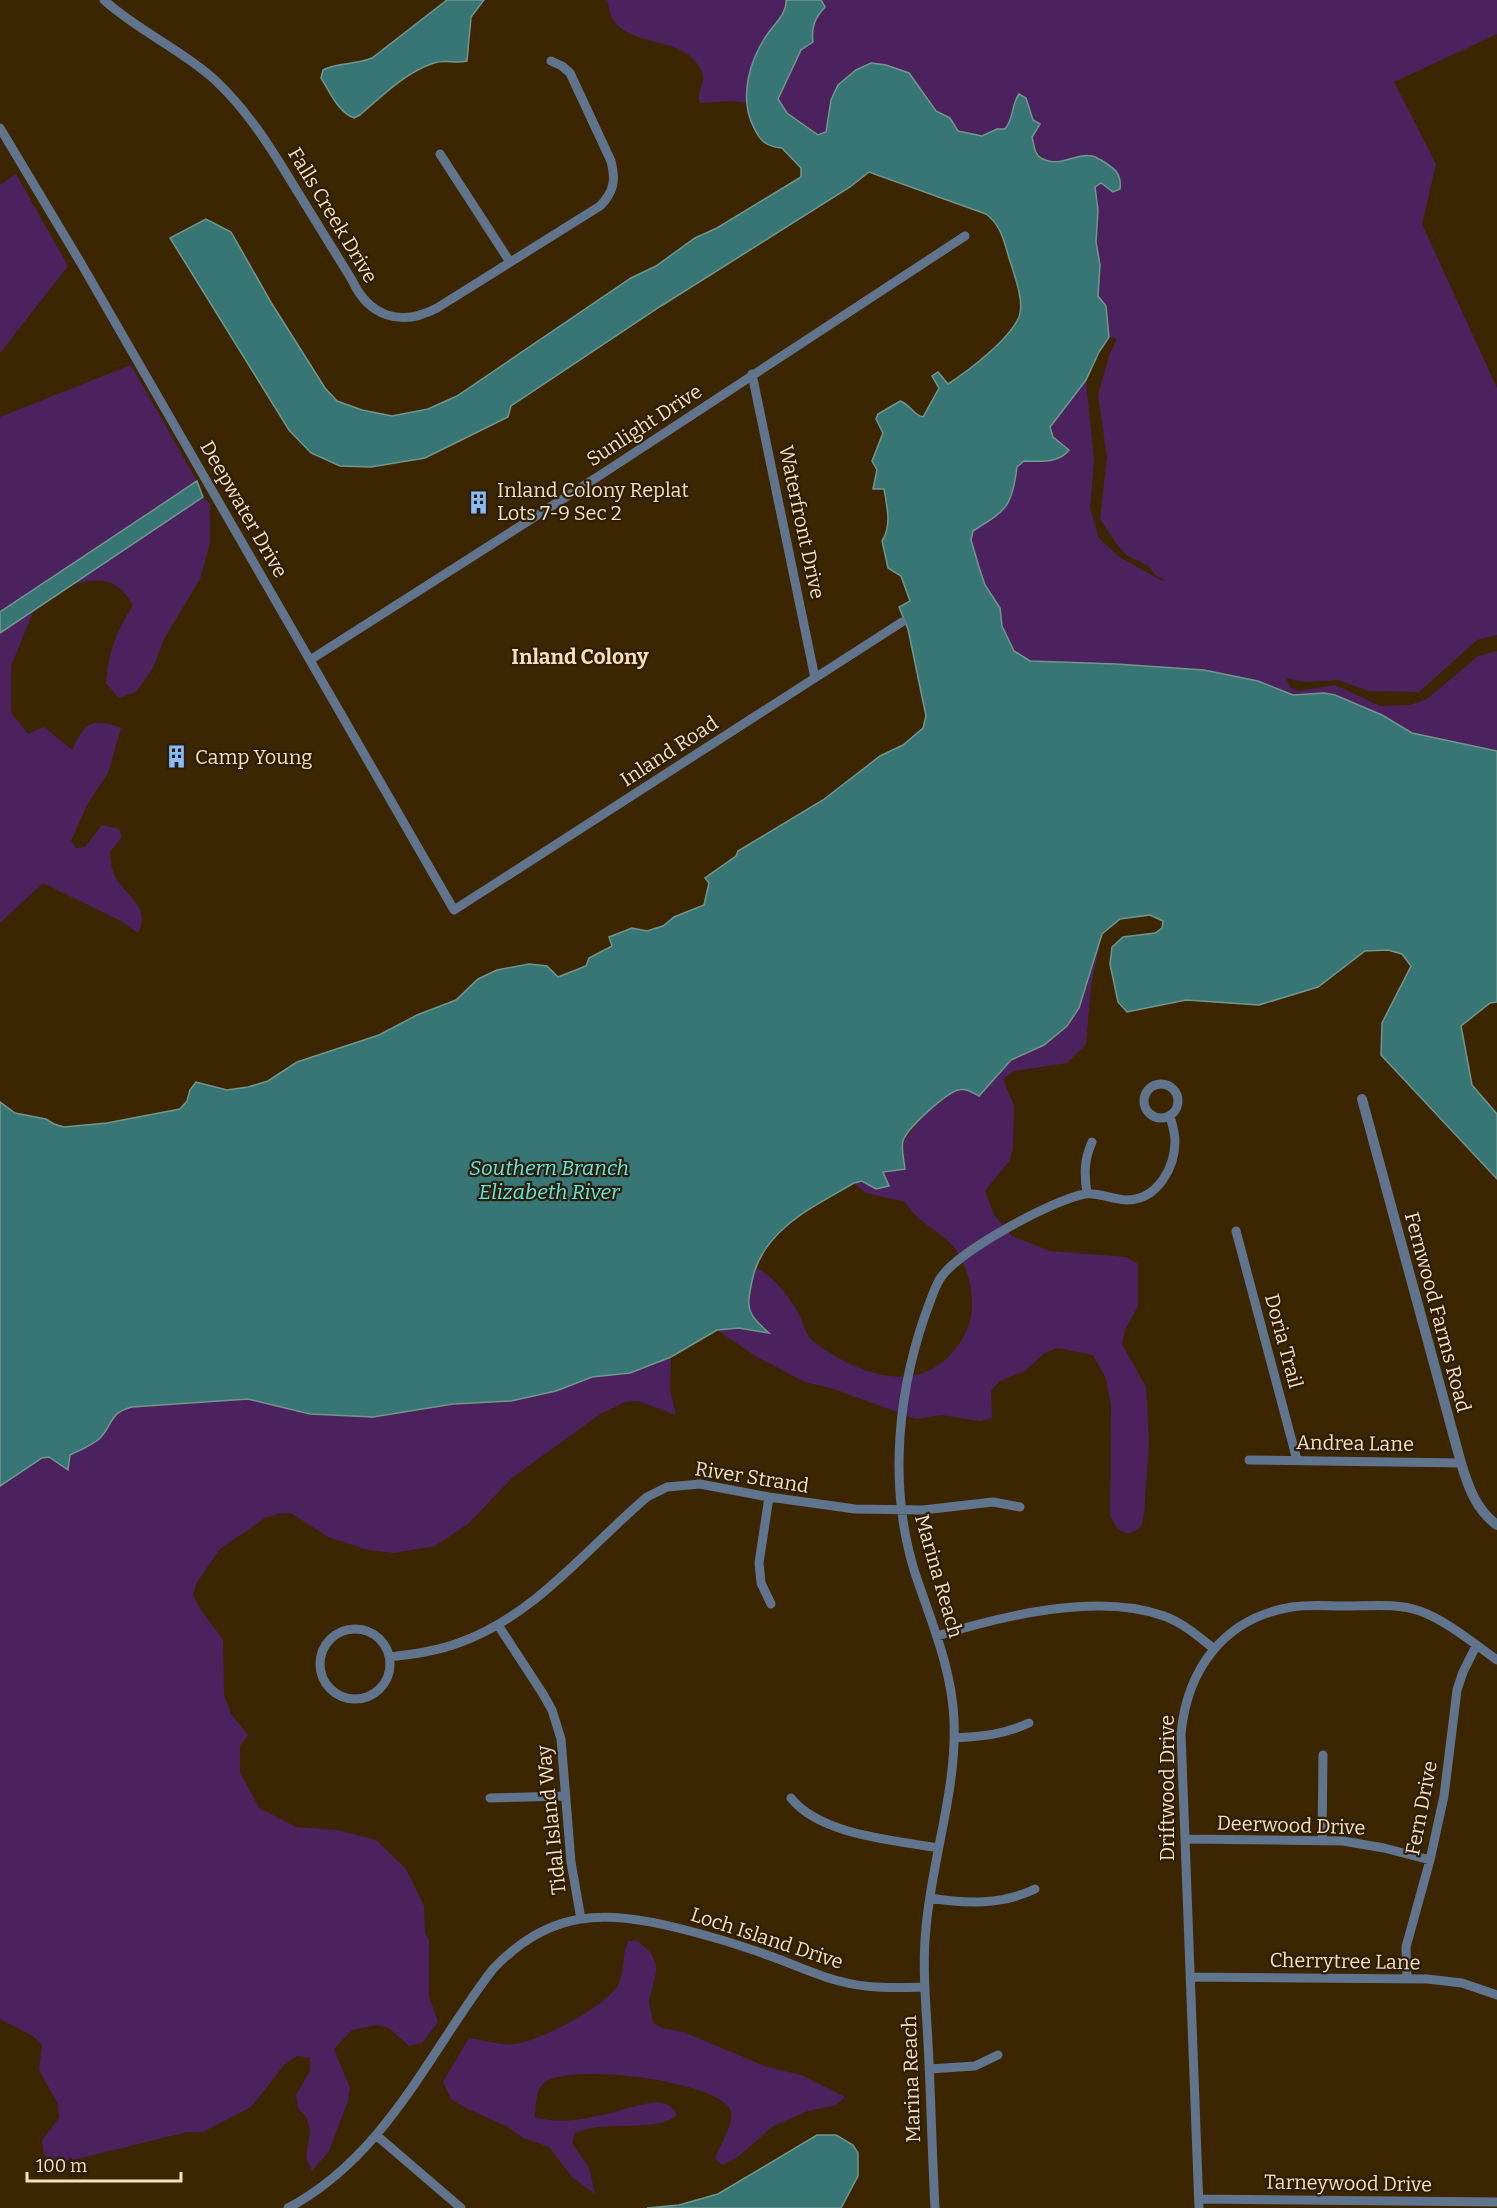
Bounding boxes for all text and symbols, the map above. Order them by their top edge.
street label: Falls Creek Drive [283,143,383,287]
street label: Sunlight Drive [582,379,706,471]
street label: Deepwater Drive [195,436,293,582]
street label: Waterfront Drive [774,443,830,601]
place label: Inland Colony Replat Lots 7-9 Sec 2 [497,478,689,525]
building icon: Inland Colony Replat Lots 7-9 Sec 2 [466,489,492,515]
district label: Inland Colony [511,644,649,670]
street label: Inland Road [616,710,722,791]
building icon: Camp Young [164,744,190,770]
place label: Camp Young [195,745,313,769]
water label: Southern Branch Elizabeth River [469,1155,629,1205]
street label: Fernwood Farms Road [1400,1209,1476,1415]
street label: Doria Trail [1260,1291,1308,1391]
street label: Andrea Lane [1296,1430,1414,1456]
street label: River Strand [693,1456,811,1498]
street label: Marina Reach [910,1511,968,1641]
street label: Driftwood Drive [1155,1715,1179,1861]
street label: Tidal Island Way [531,1744,571,1896]
street label: Fern Drive [1400,1759,1442,1857]
street label: Deerwood Drive [1216,1810,1366,1840]
street label: Loch Island Drive [688,1902,846,1974]
street label: Cherrytree Lane [1269,1948,1421,1974]
street label: Marina Reach [897,2014,925,2143]
scale bar [27,2145,182,2183]
text: 100 m [36,2155,87,2177]
street label: Tarneywood Drive [1264,2170,1432,2196]

